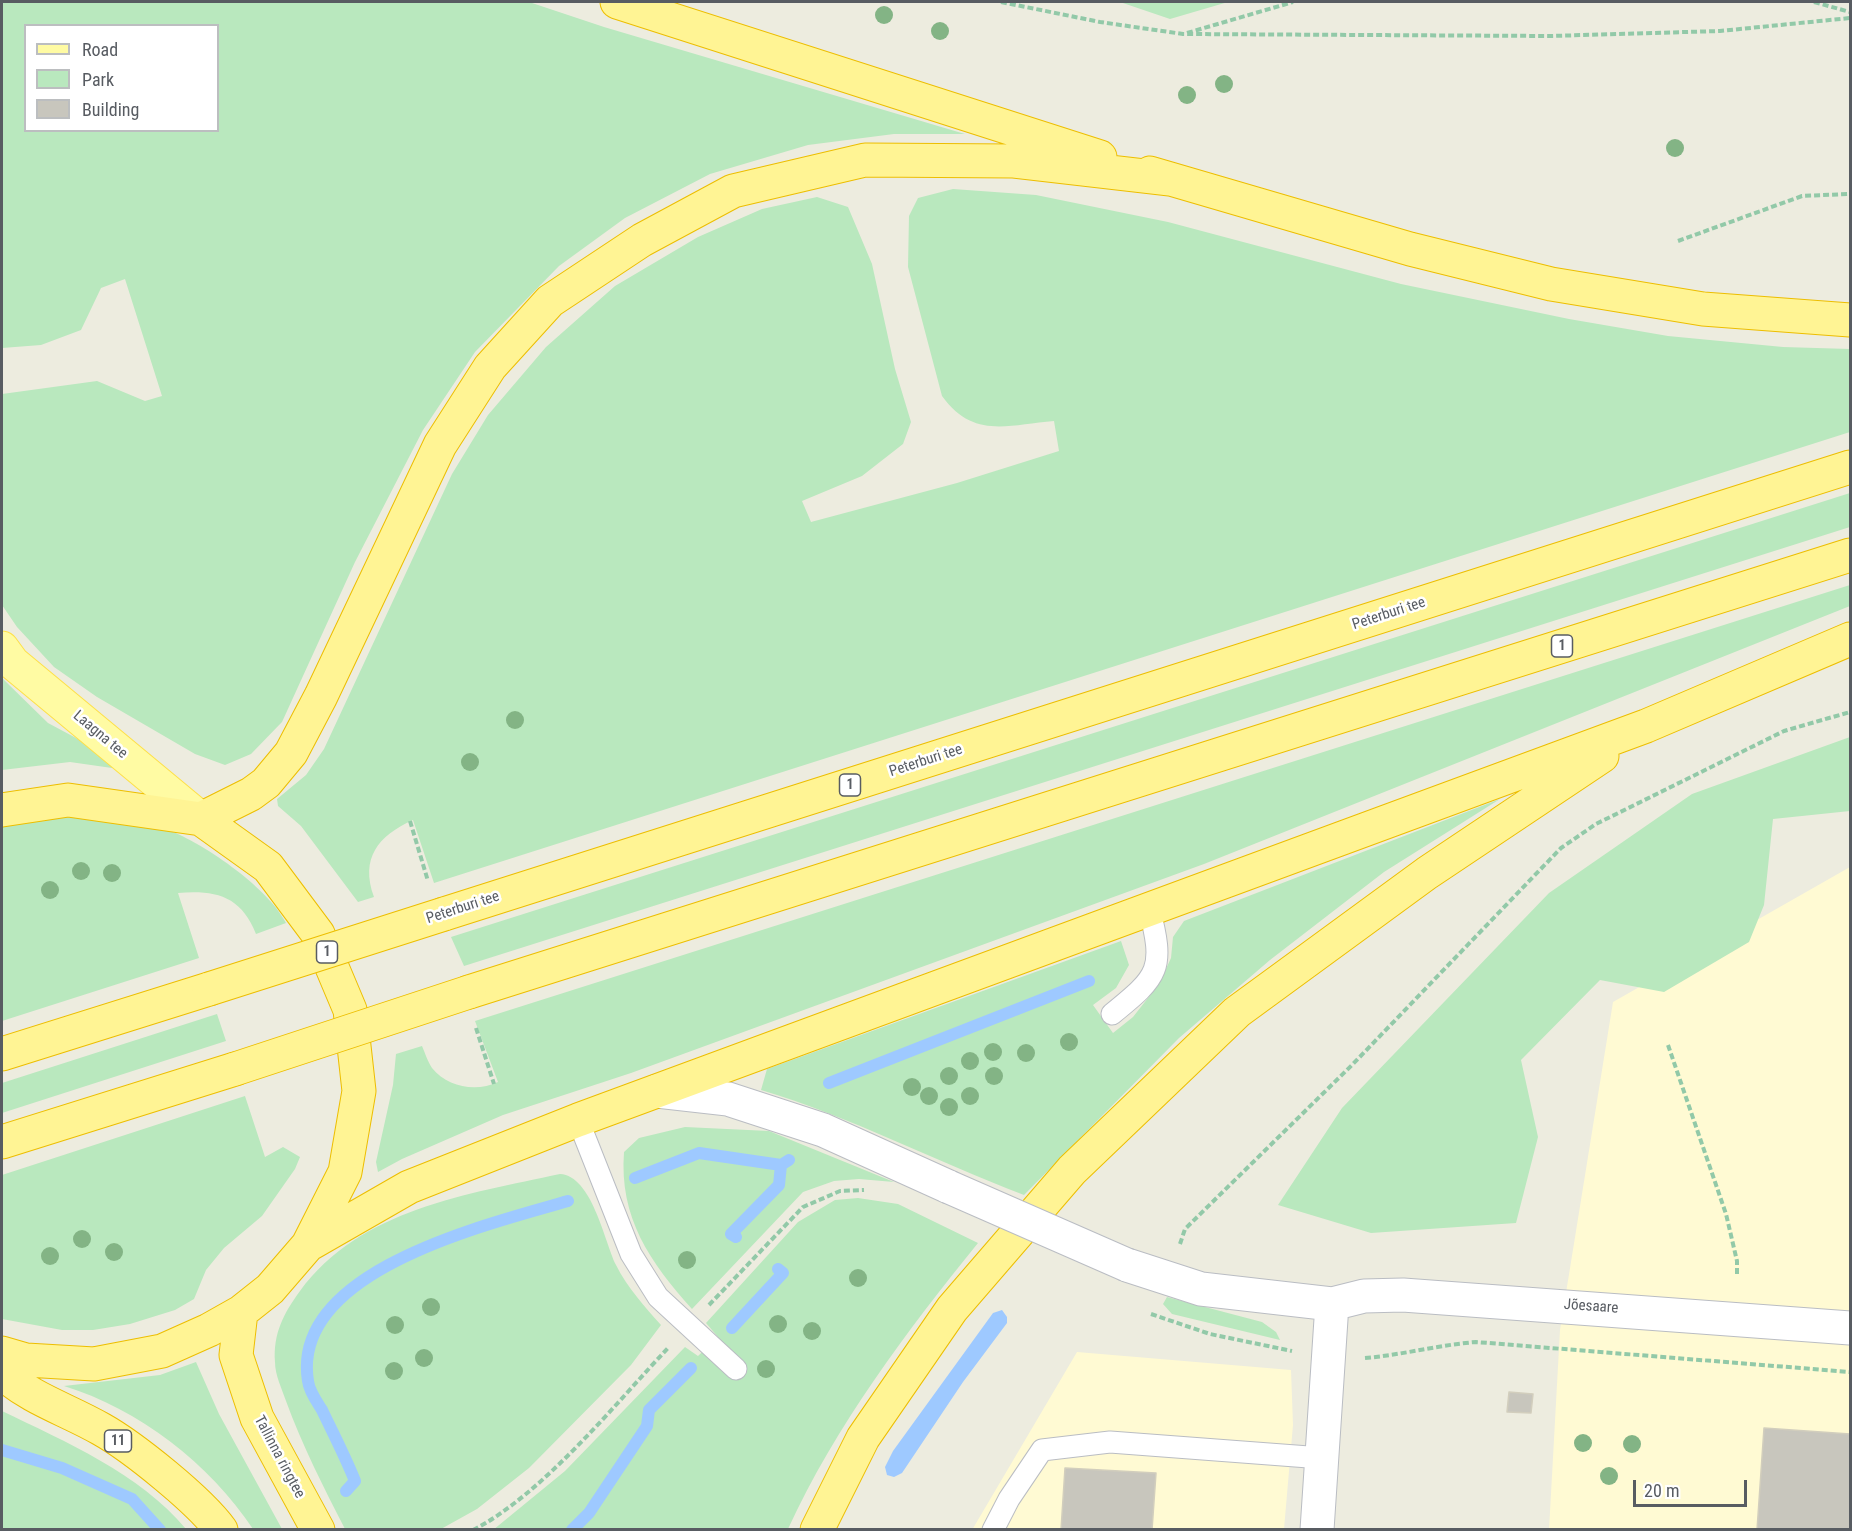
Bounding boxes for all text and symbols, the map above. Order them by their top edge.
legend [24,24,219,132]
text: Road [82,39,118,60]
text: Park [82,69,114,90]
text: Building [82,99,139,120]
street label: Peterburi tee [1350,594,1428,634]
road number: 1 [1552,635,1572,657]
street label: Laagna tee [69,707,131,763]
street label: Peterburi tee [887,741,965,781]
road number: 1 [840,774,860,796]
street label: Peterburi tee [424,888,502,928]
road number: 1 [316,941,338,963]
street label: Jõesaare [1563,1296,1619,1318]
street label: Tallinna ringtee [250,1413,308,1501]
road number: 11 [104,1430,132,1452]
scale bar [1636,1468,1750,1506]
text: 20 m [1644,1480,1679,1501]

